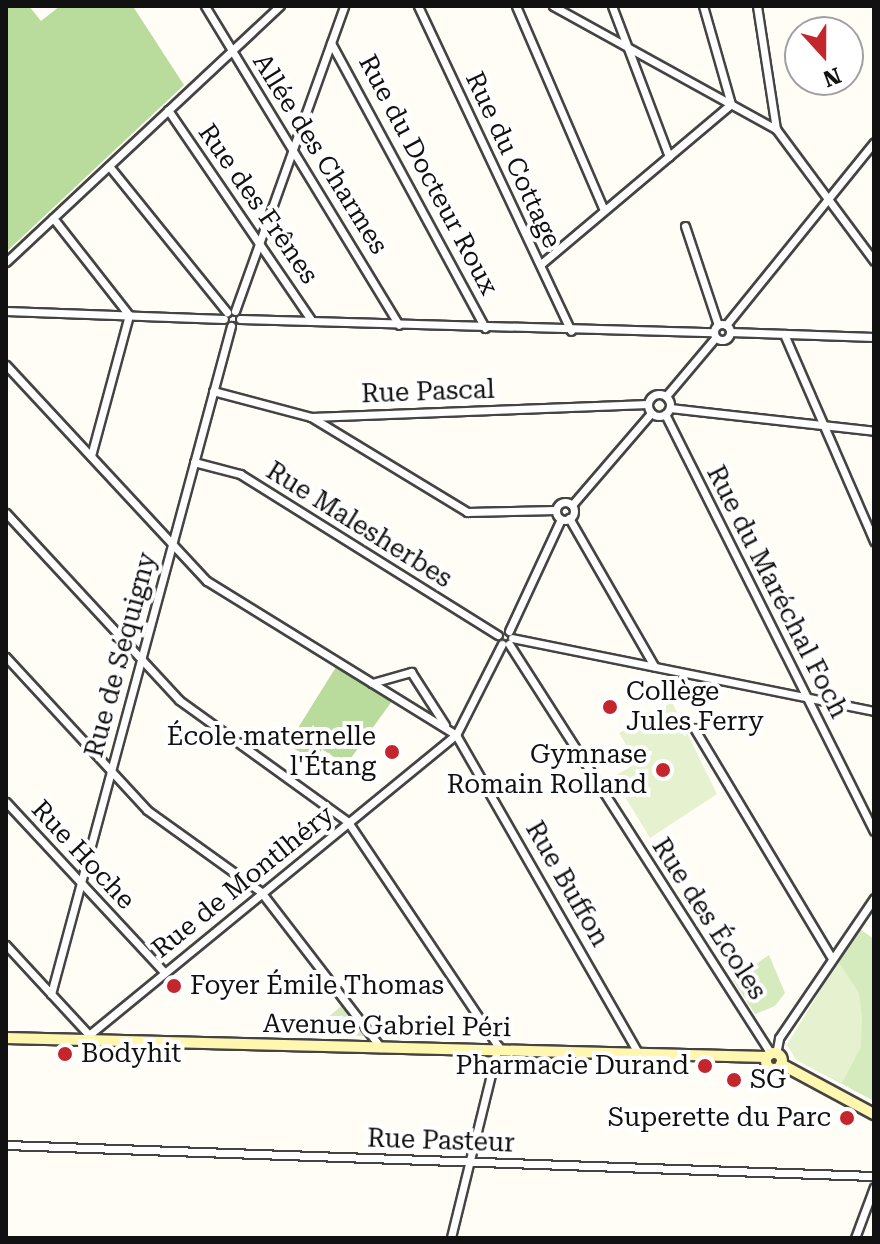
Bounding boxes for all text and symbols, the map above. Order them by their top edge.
north arrow [784,16,864,96]
street label: Allée des Charmes [246,48,394,260]
street label: Rue du Docteur Roux [352,50,504,300]
text: N [820,62,844,92]
street label: Rue du Cottage [459,67,567,253]
street label: Rue des Frênes [191,118,325,290]
street label: Rue Pascal [361,374,495,410]
street label: Rue Malesherbes [260,455,458,595]
street label: Rue du Maréchal Foch [700,460,854,724]
street label: Rue de Séquigny [79,549,163,761]
place label: Collège Jules Ferry [626,676,764,738]
marker: Collège Jules Ferry [601,698,619,716]
place label: École maternelle l'Étang [167,721,376,782]
place label: Gymnase Romain Rolland [447,739,647,800]
marker: École maternelle l'Étang [383,743,401,761]
marker: Gymnase Romain Rolland [654,761,672,779]
street label: Rue Hoche [25,794,141,916]
street label: Rue de Montlhéry [146,799,340,965]
street label: Rue Buffon [519,816,615,952]
street label: Rue des Écoles [645,832,773,1006]
place label: Foyer Émile Thomas [190,970,444,1002]
marker: Foyer Émile Thomas [165,977,183,995]
street label: Avenue Gabriel Péri [263,1008,511,1044]
place label: Bodyhit [81,1038,181,1070]
marker: Bodyhit [56,1045,74,1063]
place label: Pharmacie Durand [455,1050,689,1082]
marker: Pharmacie Durand [696,1057,714,1075]
place label: SG [750,1064,786,1096]
marker: SG [725,1071,743,1089]
place label: Superette du Parc [608,1102,831,1134]
marker: Superette du Parc [838,1109,856,1127]
street label: Rue Pasteur [367,1123,515,1159]

